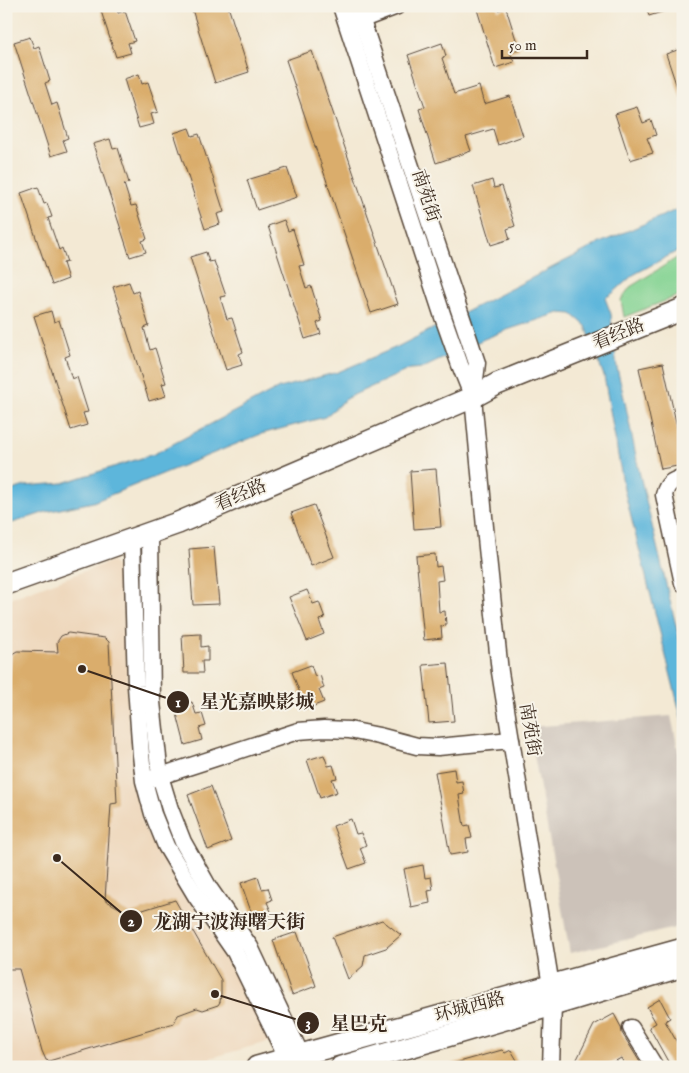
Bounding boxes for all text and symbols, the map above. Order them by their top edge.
scale bar [502,28,586,60]
text: 50 m [509,36,537,55]
street label: 南苑街 [406,167,444,225]
street label: 看经路 [590,314,648,356]
street label: 看经路 [212,475,270,517]
callout: 星光嘉映影城 [165,685,324,719]
text: 星光嘉映影城 [200,691,314,715]
text: 1 [175,693,181,712]
street label: 南苑街 [513,702,545,758]
callout: 龙湖宁波海曙天街 [118,904,315,938]
text: 龙湖宁波海曙天街 [153,911,305,935]
text: 2 [127,912,135,931]
street label: 环城西路 [432,988,508,1028]
callout: 星巴克 [295,1006,397,1040]
text: 星巴克 [330,1013,388,1037]
text: 3 [305,1014,311,1033]

